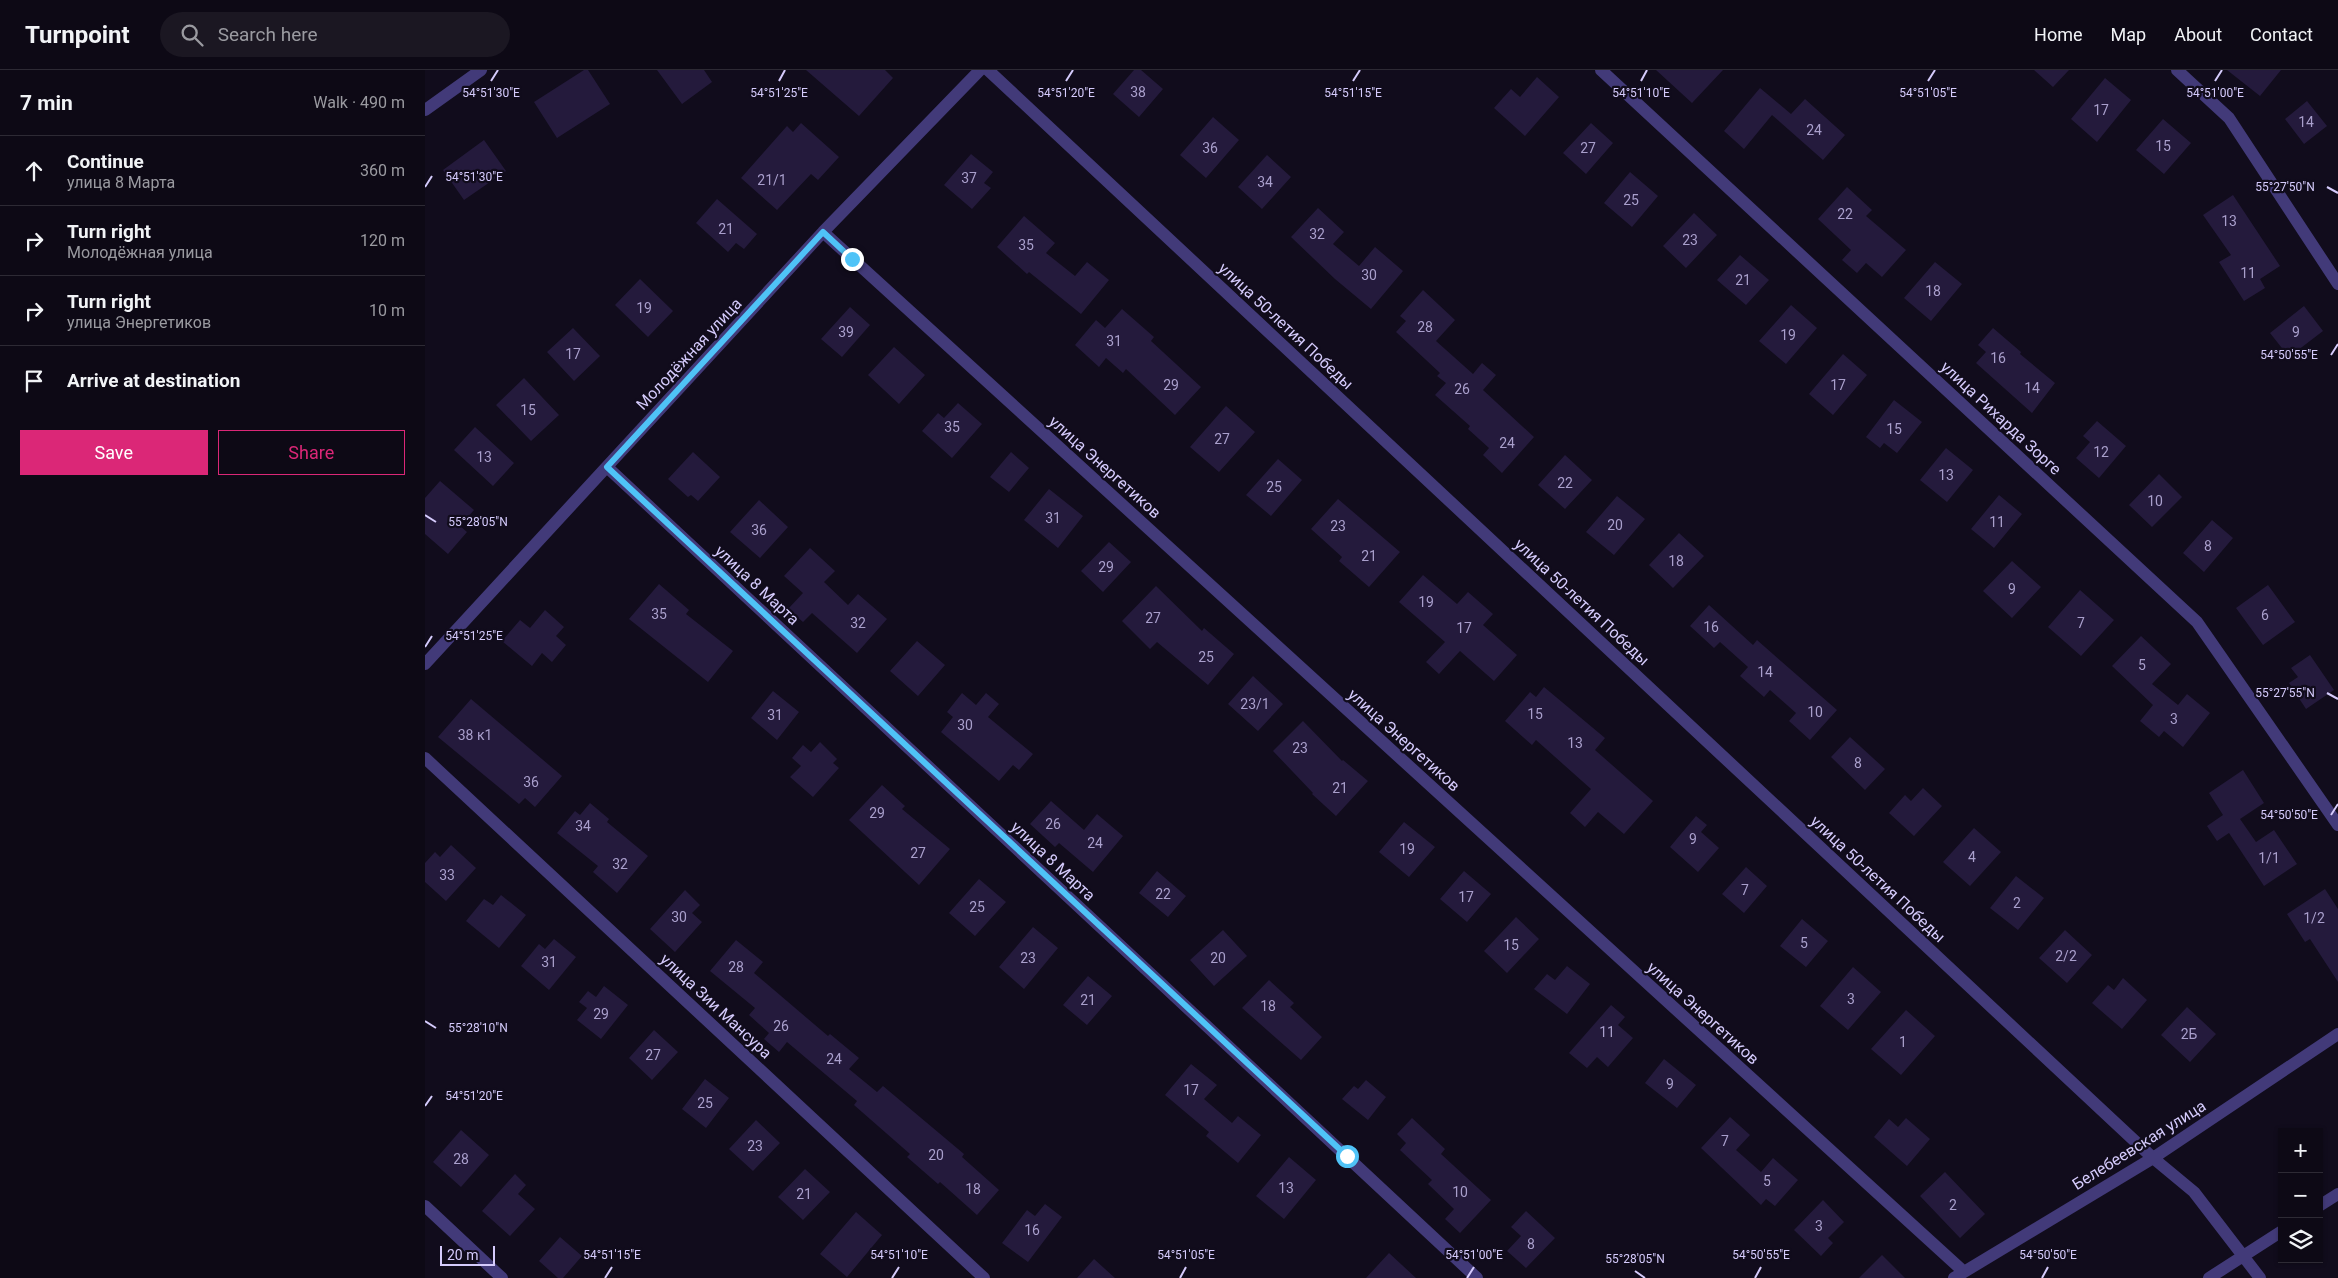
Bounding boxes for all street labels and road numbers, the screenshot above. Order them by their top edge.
street label: улица 50-летия Победы [1215,258,1357,394]
street label: Молодёжная улица [632,294,746,414]
street label: улица Рихарда Зорге [1937,357,2065,479]
street label: улица Энергетиков [1045,412,1165,522]
street label: улица 50-летия Победы [1511,534,1653,670]
street label: улица 8 Марта [711,541,803,629]
street label: улица Энергетиков [1344,685,1464,795]
street label: улица 50-летия Победы [1807,811,1949,947]
street label: улица 8 Марта [1007,817,1099,905]
street label: улица Зии Мансура [656,949,776,1063]
street label: улица Энергетиков [1643,958,1763,1068]
street label: Белебеевская улица [2069,1096,2209,1194]

